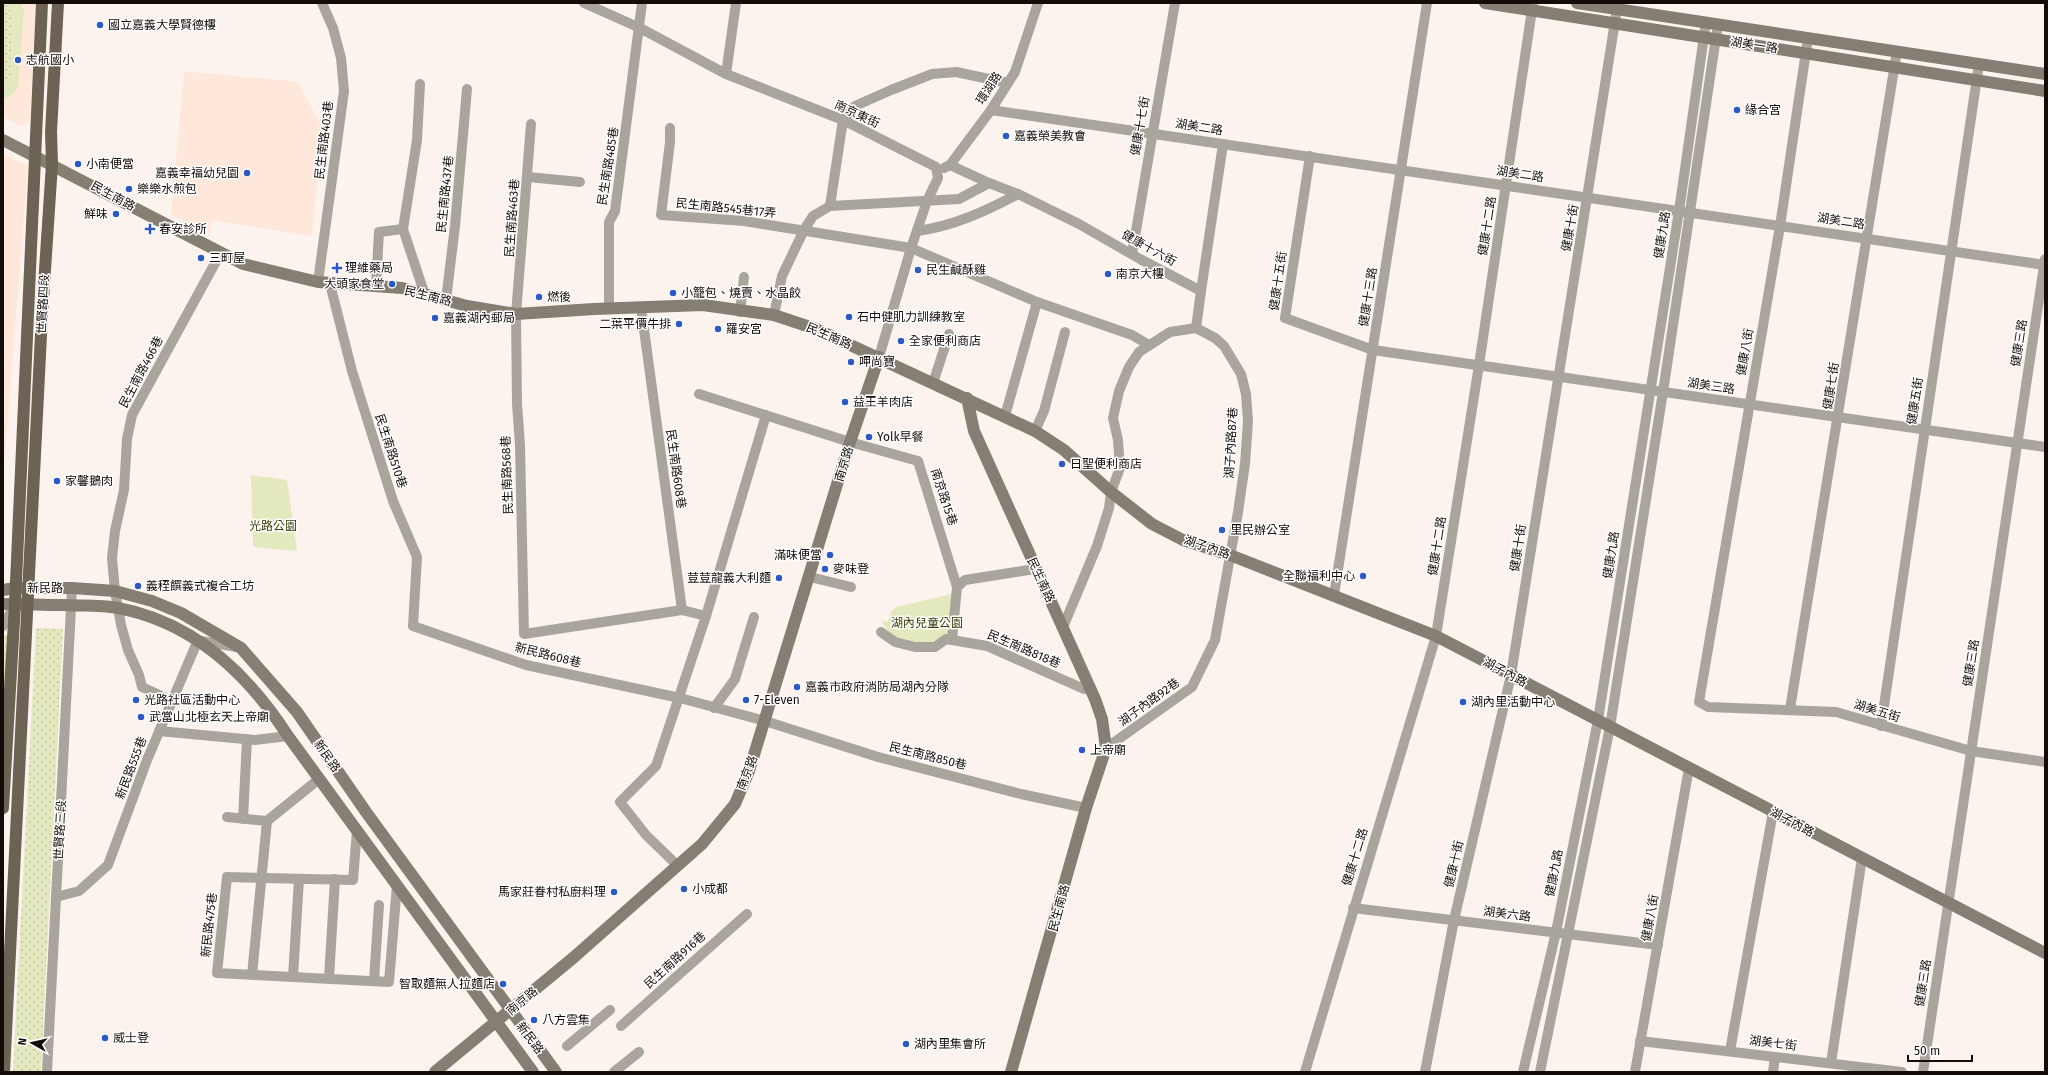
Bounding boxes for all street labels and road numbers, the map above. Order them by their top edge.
street label: 湖美一路 [1729,34,1779,56]
street label: 環湖路 [973,69,1005,107]
street label: 健康十七街 [1128,95,1152,157]
street label: 南京東街 [832,98,882,130]
street label: 民生南路403巷 [312,100,336,180]
street label: 湖美二路 [1174,116,1224,138]
street label: 民生南路485巷 [595,126,621,206]
street label: 民生南路437巷 [434,155,456,233]
street label: 湖美二路 [1495,164,1545,184]
street label: 民生南路463巷 [502,178,522,258]
street label: 民生南路 [89,179,137,213]
street label: 健康十二路 [1475,195,1499,257]
street label: 民生南路545巷17弄 [675,196,777,220]
street label: 健康十街 [1559,203,1581,253]
street label: 健康九路 [1651,210,1673,260]
street label: 湖美二路 [1816,211,1866,231]
street label: 健康十六街 [1119,227,1179,269]
street label: 健康十五街 [1267,250,1289,312]
street label: 健康十三路 [1356,266,1380,328]
street label: 世賢路四段 [34,274,52,334]
street label: 民生南路 [403,283,453,309]
street label: 健康三路 [2008,318,2030,368]
street label: 民生南路 [804,320,854,352]
street label: 健康八街 [1734,327,1756,377]
street label: 民生南路466巷 [116,334,166,410]
street label: 健康七街 [1820,361,1842,411]
street label: 湖美三路 [1686,376,1736,396]
street label: 健康五街 [1904,376,1926,426]
street label: 湖子內路87巷 [1222,407,1240,479]
street label: 民生南路510巷 [372,412,410,490]
street label: 民生南路608巷 [664,429,688,509]
street label: 民生南路568巷 [499,435,515,515]
street label: 南京路 [832,445,856,483]
street label: 南京路15巷 [928,467,960,527]
street label: 健康十二路 [1425,515,1449,577]
street label: 健康十街 [1507,523,1529,573]
street label: 健康九路 [1600,530,1622,580]
street label: 湖子內路 [1182,533,1232,561]
street label: 民生南路 [1025,555,1057,605]
street label: 新民路 [27,581,63,595]
street label: 民生南路818巷 [985,627,1063,671]
street label: 健康三路 [1960,638,1982,688]
street label: 新民路608巷 [513,640,583,670]
street label: 湖子內路 [1481,655,1529,689]
street label: 湖子內路92巷 [1116,675,1182,729]
street label: 湖美五街 [1852,697,1902,725]
street label: 新民路555巷 [113,735,149,801]
street label: 新民路 [311,737,343,775]
street label: 民生南路850巷 [888,740,968,772]
street label: 南京路 [734,754,760,792]
street label: 世賢路三段 [51,800,69,860]
street label: 湖子內路 [1768,805,1816,839]
street label: 健康十二路 [1340,826,1370,888]
street label: 健康十街 [1442,839,1466,889]
street label: 健康九路 [1543,848,1565,898]
street label: 民生南路 [1046,883,1072,933]
street label: 新民路475巷 [199,892,219,958]
street label: 健康八街 [1639,893,1661,943]
street label: 湖美六路 [1482,904,1532,924]
street label: 民生南路916巷 [641,929,709,991]
street label: 健康三路 [1912,958,1934,1008]
street label: 南京路 [504,984,540,1018]
street label: 新民路 [514,1019,546,1057]
street label: 湖美七街 [1748,1033,1798,1053]

